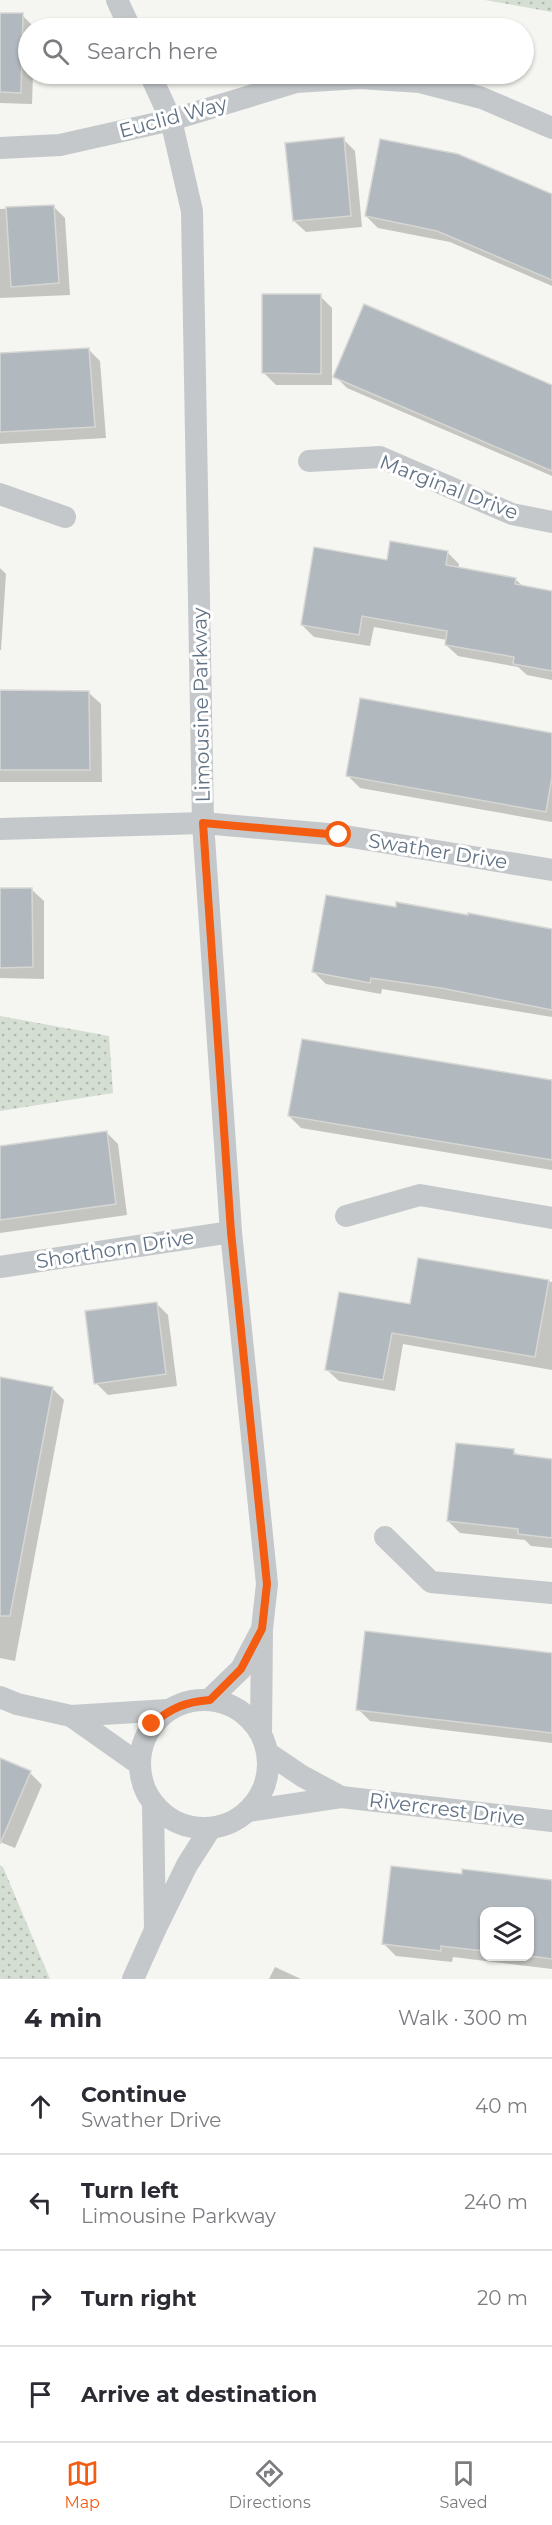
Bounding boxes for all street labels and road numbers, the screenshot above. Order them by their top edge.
street label: Euclid Way [116,91,230,143]
street label: Marginal Drive [377,450,521,524]
street label: Limousine Parkway [187,607,215,803]
street label: Swather Drive [367,828,509,874]
street label: Shorthorn Drive [34,1225,196,1273]
street label: Rivercrest Drive [368,1788,526,1830]

